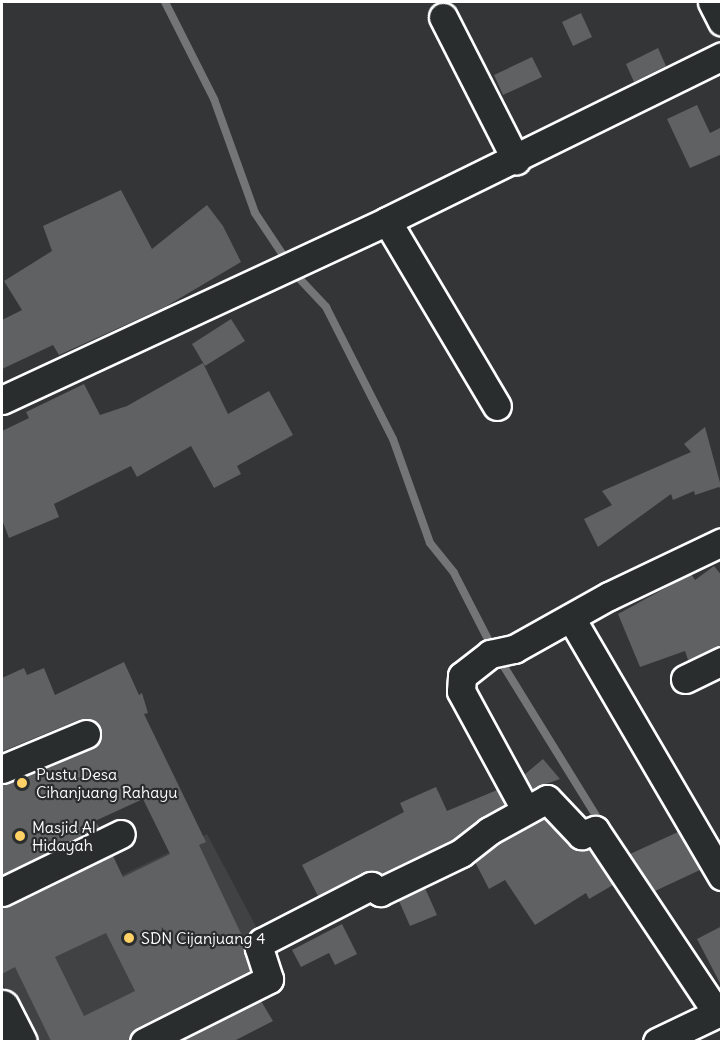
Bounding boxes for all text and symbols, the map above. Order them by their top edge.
place label: Pustu Desa Cihanjuang Rahayu [36,764,178,802]
marker: Pustu Desa Cihanjuang Rahayu [13,774,31,792]
place label: Masjid Al Hidayah [32,817,96,855]
marker: Masjid Al Hidayah [13,829,27,843]
place label: SDN Cijanjuang 4 [141,928,265,948]
marker: SDN Cijanjuang 4 [122,931,136,945]

